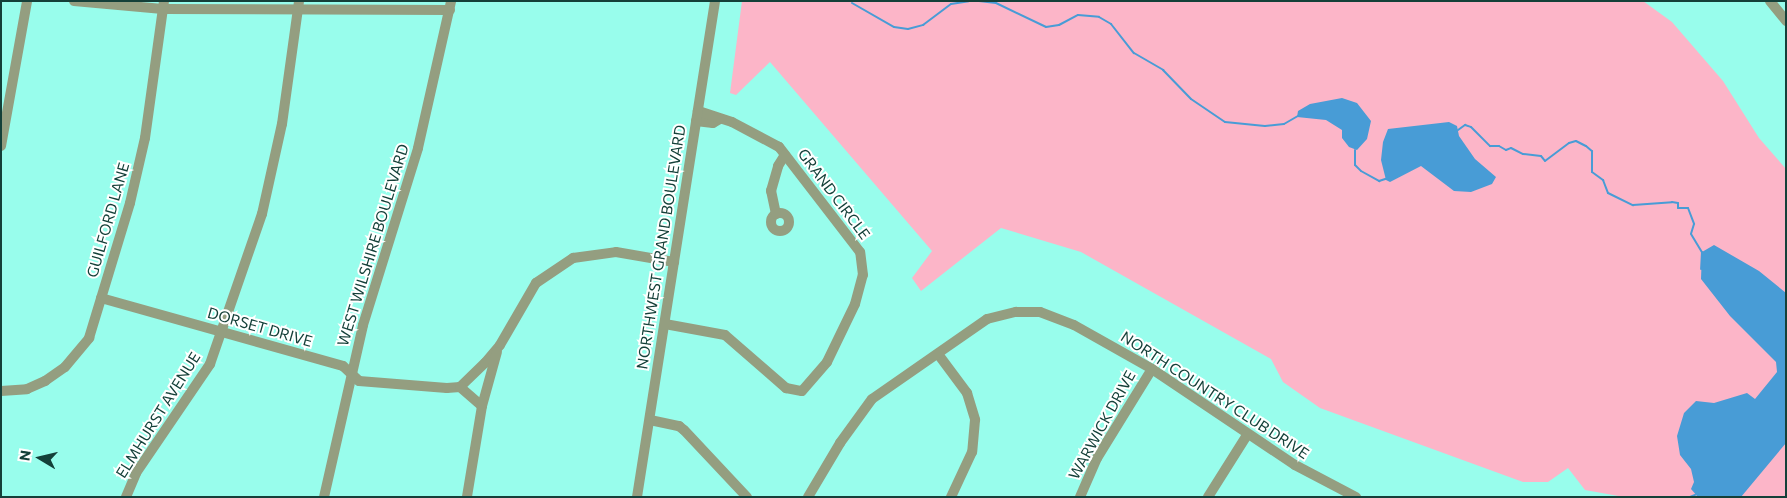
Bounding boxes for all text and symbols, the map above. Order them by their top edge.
street label: NORTHWEST GRAND BOULEVARD [633,124,689,370]
street label: WEST WILSHIRE BOULEVARD [334,142,412,348]
street label: GRAND CIRCLE [794,145,874,243]
street label: GUILFORD LANE [83,160,133,280]
street label: DORSET DRIVE [206,303,314,351]
street label: NORTH COUNTRY CLUB DRIVE [1118,327,1312,463]
street label: ELMHURST AVENUE [112,349,204,481]
street label: WARWICK DRIVE [1065,367,1139,483]
north arrow [15,433,65,483]
text: N [15,449,34,462]

